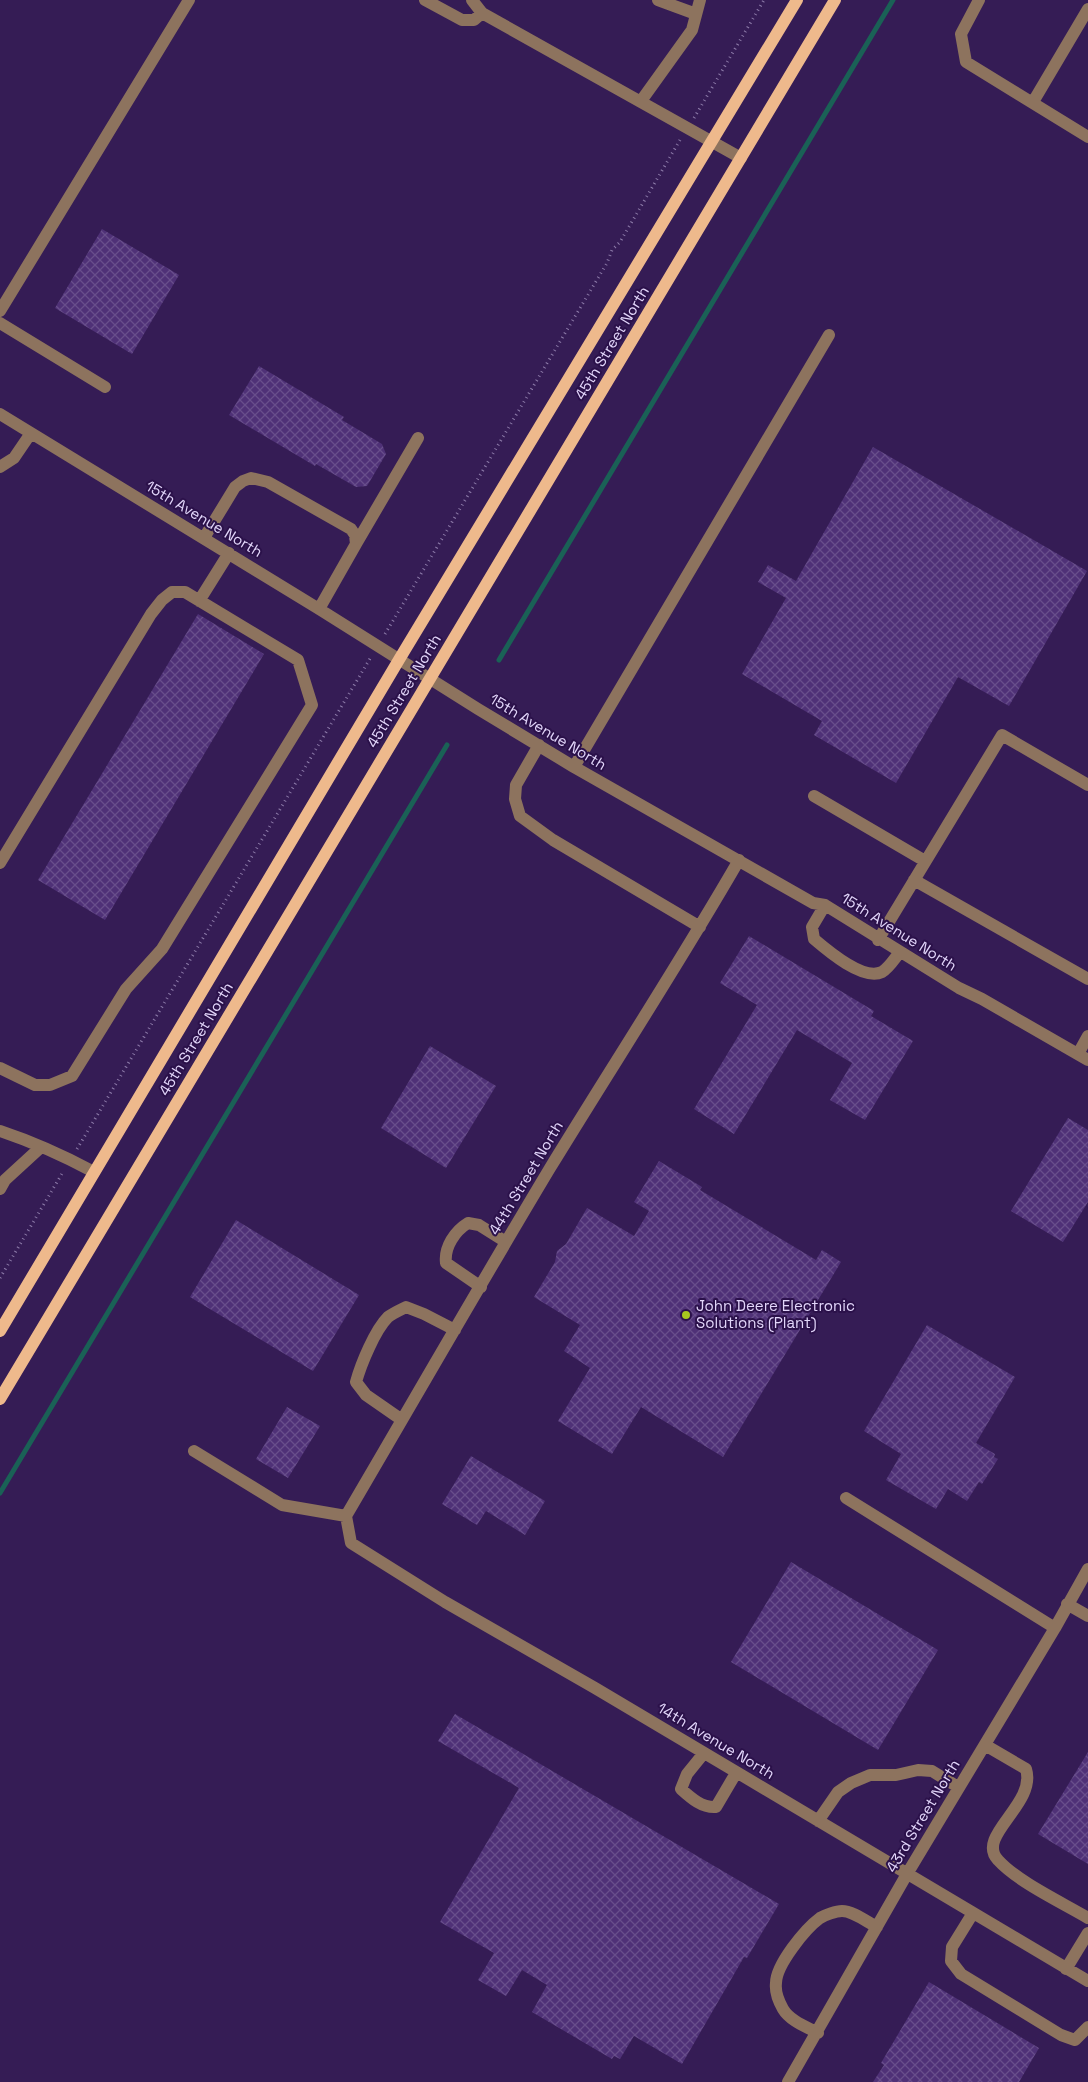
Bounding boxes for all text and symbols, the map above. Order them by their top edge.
street label: 45th Street North [570,283,653,403]
street label: 15th Avenue North [142,476,266,561]
street label: 45th Street North [362,631,445,751]
street label: 15th Avenue North [486,689,610,774]
street label: 15th Avenue North [838,888,961,975]
street label: 45th Street North [154,979,237,1099]
street label: 44th Street North [484,1117,567,1238]
place label: John Deere Electronic Solutions (Plant) [696,1296,855,1333]
marker: John Deere Electronic Solutions (Plant) [680,1309,692,1321]
street label: 14th Avenue North [654,1698,778,1783]
street label: 43rd Street North [881,1756,964,1876]

